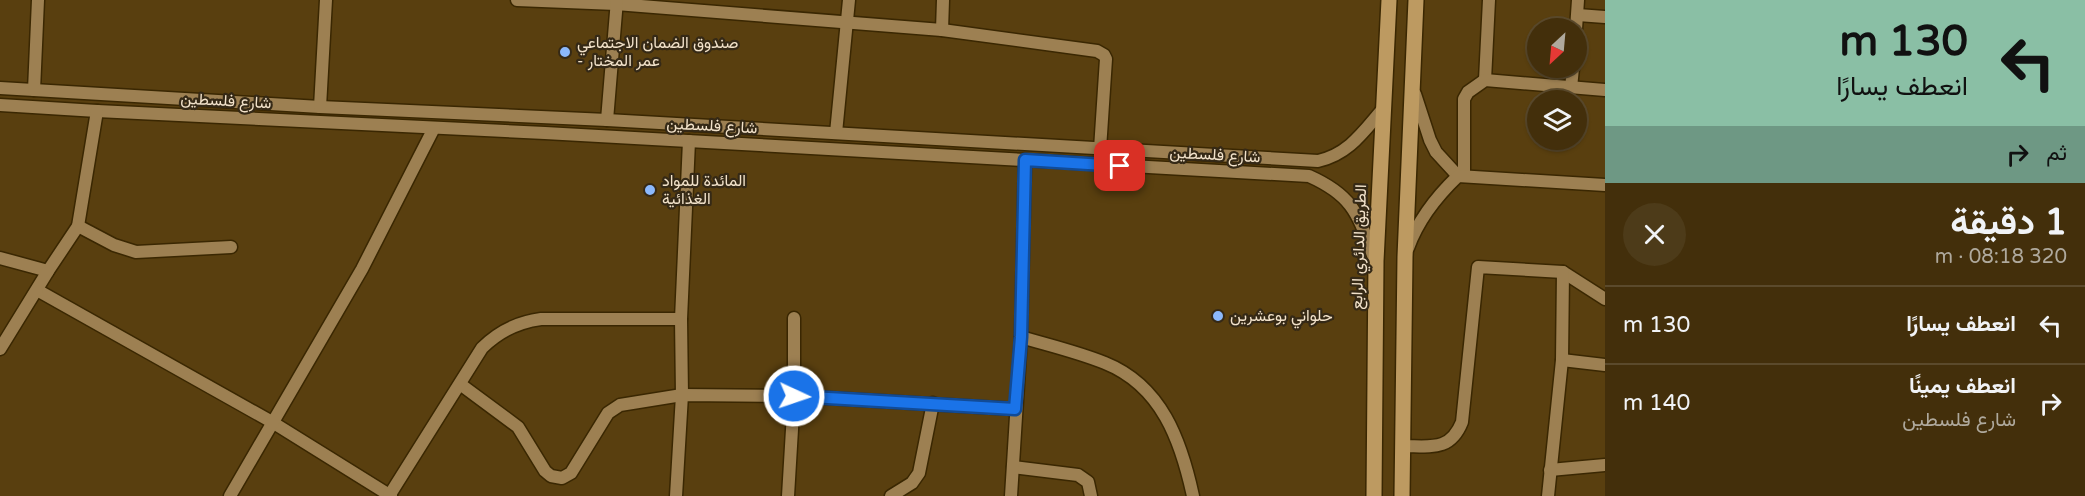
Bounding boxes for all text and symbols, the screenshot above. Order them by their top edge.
text: 130 m [1839,16,1968,67]
north arrow [1527,18,1587,78]
map controls [1527,18,1587,150]
icon: left [1989,24,2067,102]
place label: صندوق الضمان الاجتماعي - عمر المختار [577,33,738,71]
marker: صندوق الضمان الاجتماعي - عمر المختار [558,45,572,59]
text: انعطف يسارًا [1836,70,1968,103]
street label: شارع فلسطين [180,89,272,114]
button: layers [1527,90,1587,150]
street label: شارع فلسطين [666,114,758,139]
icon: right [2001,138,2034,171]
pin [1094,140,1145,191]
text: ثم [2046,140,2067,166]
street label: شارع فلسطين [1169,143,1261,168]
icon: arrive [1103,149,1136,182]
place label: المائدة للمواد الغذائية [662,171,746,209]
marker: المائدة للمواد الغذائية [643,183,657,197]
street label: الطريق الدائري الرابع [1347,184,1374,310]
text: 1 دقيقة [1950,201,2067,244]
button: close [1623,203,1686,266]
text: 320 m · 08:18 [1935,245,2067,269]
place label: حلواني بوعشرين [1230,306,1333,329]
marker: حلواني بوعشرين [1211,309,1225,323]
icon: left [2034,309,2067,342]
text: انعطف يسارًا [1906,311,2016,337]
text: 130 m [1623,312,1690,338]
position arrow [762,364,826,428]
text: انعطف يمينًا [1909,373,2016,399]
icon: right [2034,387,2067,420]
text: 140 m [1623,390,1690,416]
text: شارع فلسطين [1902,408,2016,432]

